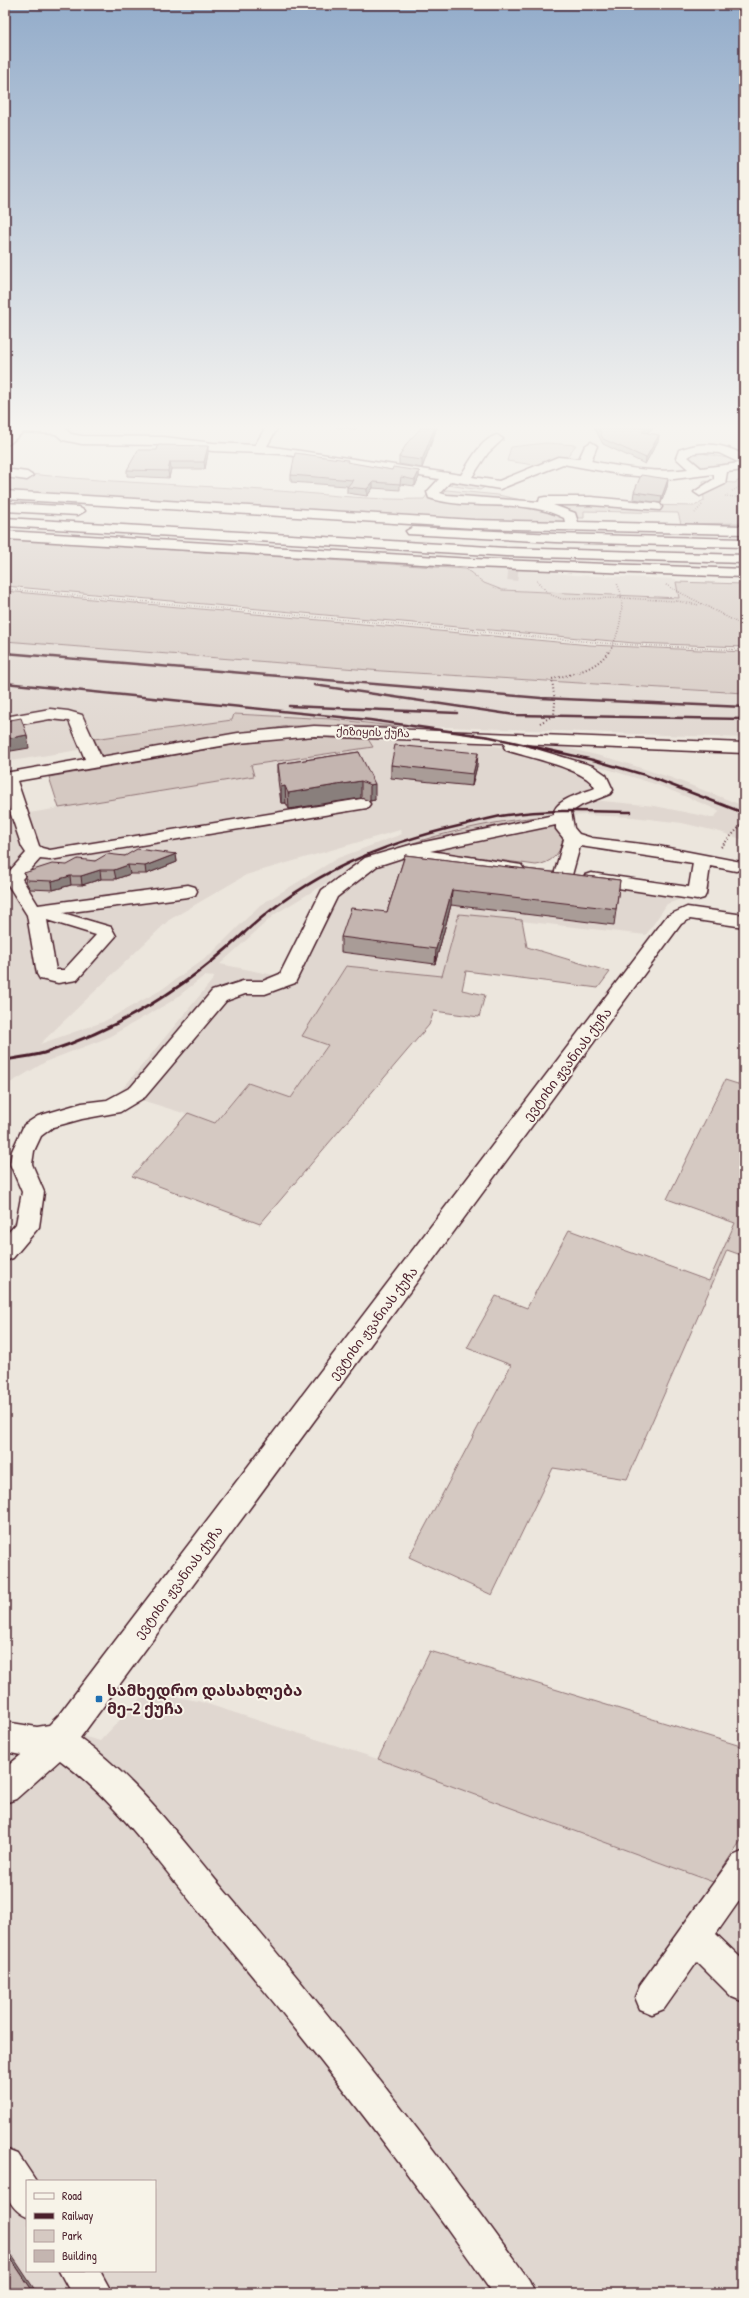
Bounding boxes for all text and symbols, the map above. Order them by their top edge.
street label: ქიზიყის ქუჩა [336,724,410,740]
street label: ევტიხი ჟვანიას ქუჩა [519,1004,615,1124]
street label: ევტიხი ჟვანიას ქუჩა [325,1263,421,1383]
street label: ევტიხი ჟვანიას ქუჩა [130,1522,226,1642]
place label: სამხედრო დასახლება მე-2 ქუჩა [107,1679,302,1719]
marker: სამხედრო დასახლება მე-2 ქუჩა [94,1694,104,1704]
legend [26,2180,156,2272]
text: Road [62,2187,82,2204]
text: Railway [62,2207,93,2224]
text: Park [62,2227,82,2244]
text: Building [62,2247,97,2264]

